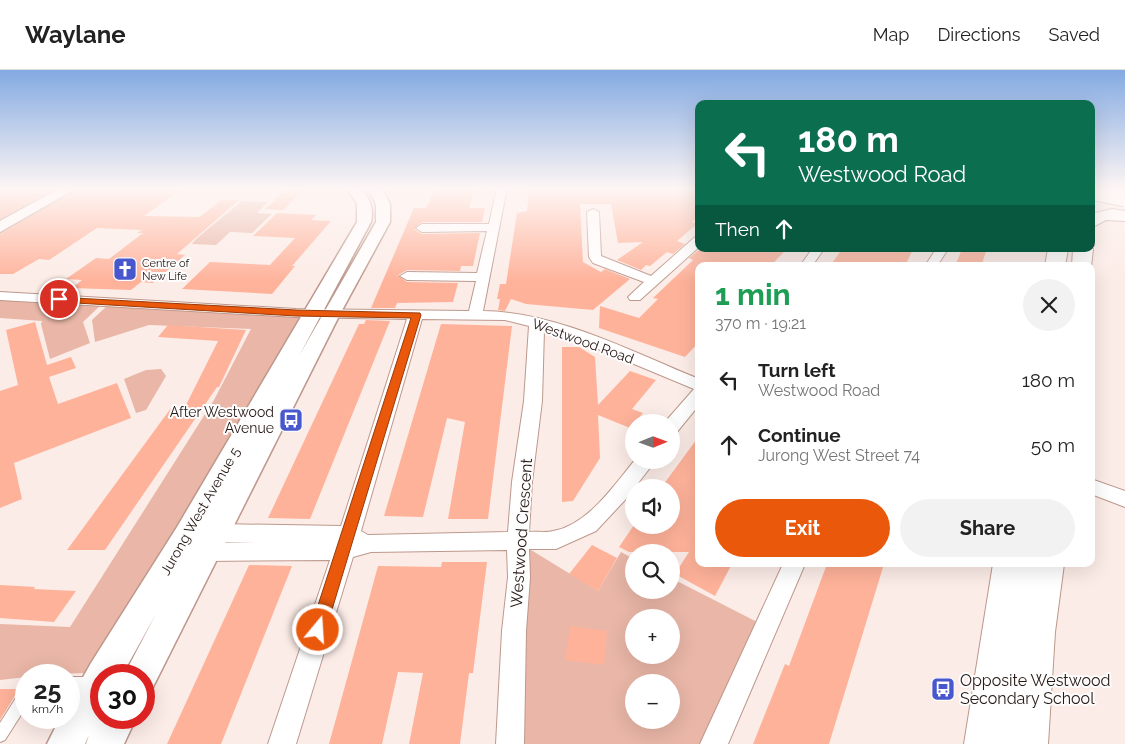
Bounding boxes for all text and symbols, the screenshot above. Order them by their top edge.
text: Waylane [25,20,126,49]
text: Map [873,24,909,45]
text: Directions [937,24,1021,45]
text: Saved [1049,24,1100,45]
text: 180 m [798,119,899,160]
icon: left [715,120,780,185]
text: Westwood Road [798,161,966,187]
icon: ahead [770,215,798,243]
text: Then [715,218,760,240]
church icon: Centre of New Life [112,256,138,282]
place label: Centre of New Life [142,257,189,283]
text: 1 min [715,277,791,312]
pin [38,278,80,320]
button: close [1023,279,1075,331]
icon: arrive [45,285,73,313]
text: 370 m · 19:21 [715,314,806,333]
street label: Westwood Road [530,315,636,367]
text: Turn left [758,359,835,381]
icon: left [715,366,743,394]
text: 180 m [1022,369,1075,391]
text: Westwood Road [758,381,880,400]
place label: After Westwood Avenue [170,404,274,436]
bus stop icon: After Westwood Avenue [278,407,304,433]
north arrow [625,414,680,469]
map controls [625,414,680,729]
text: Continue [758,424,841,446]
icon: ahead [715,431,743,459]
text: 50 m [1031,434,1075,456]
street label: Jurong West Avenue 5 [157,444,243,578]
text: Jurong West Street 74 [758,446,920,465]
street label: Westwood Crescent [507,457,536,609]
button: sound [625,479,680,534]
button: Exit [715,499,890,557]
button: Share [900,499,1075,557]
button: search [625,544,680,599]
position arrow [291,603,343,655]
button: + [625,609,680,664]
speed limit sign: 30 [90,664,155,729]
place label: Opposite Westwood Secondary School [960,671,1110,708]
button: − [625,674,680,729]
text: 25 [34,675,61,705]
bus stop icon: Opposite Westwood Secondary School [930,676,956,702]
text: km/h [32,702,63,716]

